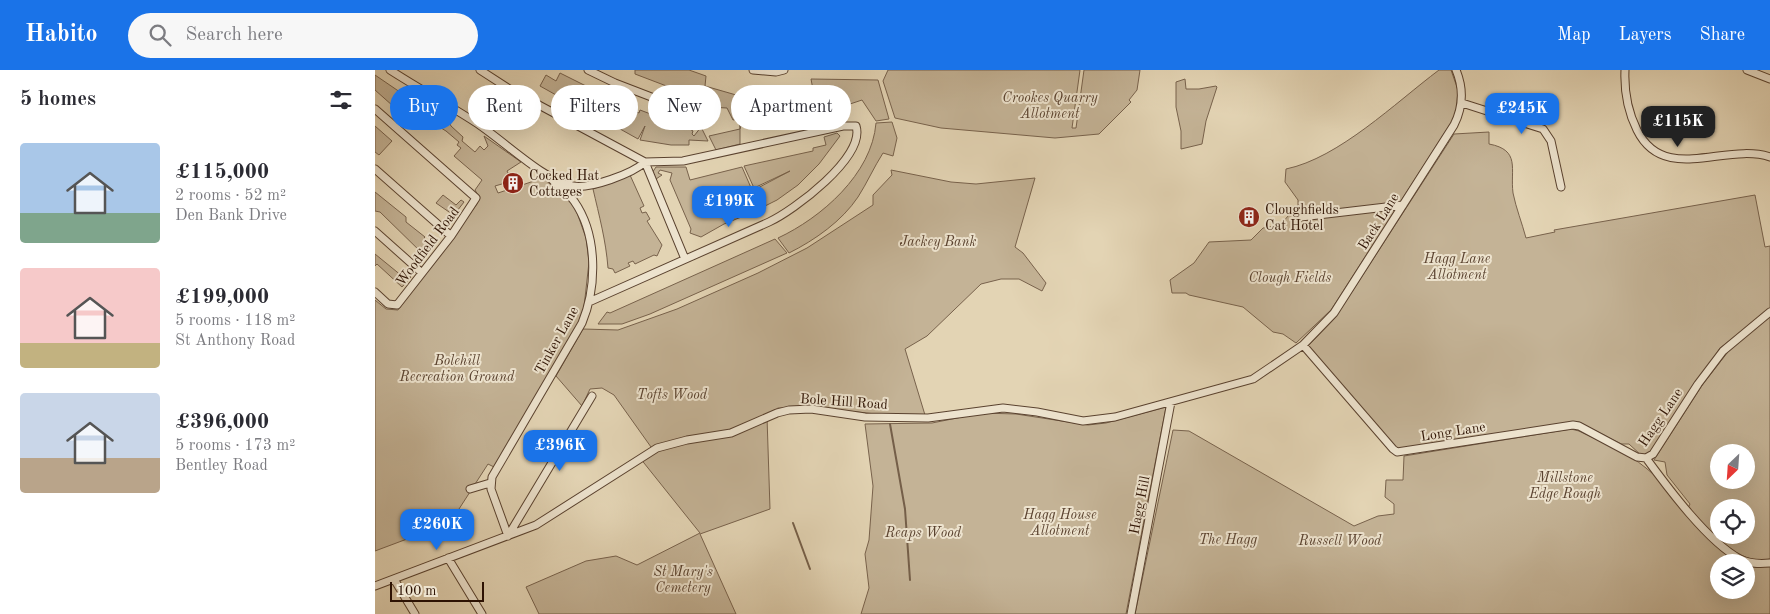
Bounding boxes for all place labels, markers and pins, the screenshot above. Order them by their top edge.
pin: £245K [1487,92,1557,135]
pin: £115K [1643,106,1713,148]
place label: Cocked Hat Cottages [529,169,599,199]
building icon: Cocked Hat Cottages [501,171,525,195]
pin: £199K [694,186,764,228]
place label: Cloughfields Cat Hotel [1265,203,1339,233]
building icon: Cloughfields Cat Hotel [1237,205,1261,229]
pin: £396K [525,430,595,472]
pin: £260K [402,508,472,551]

